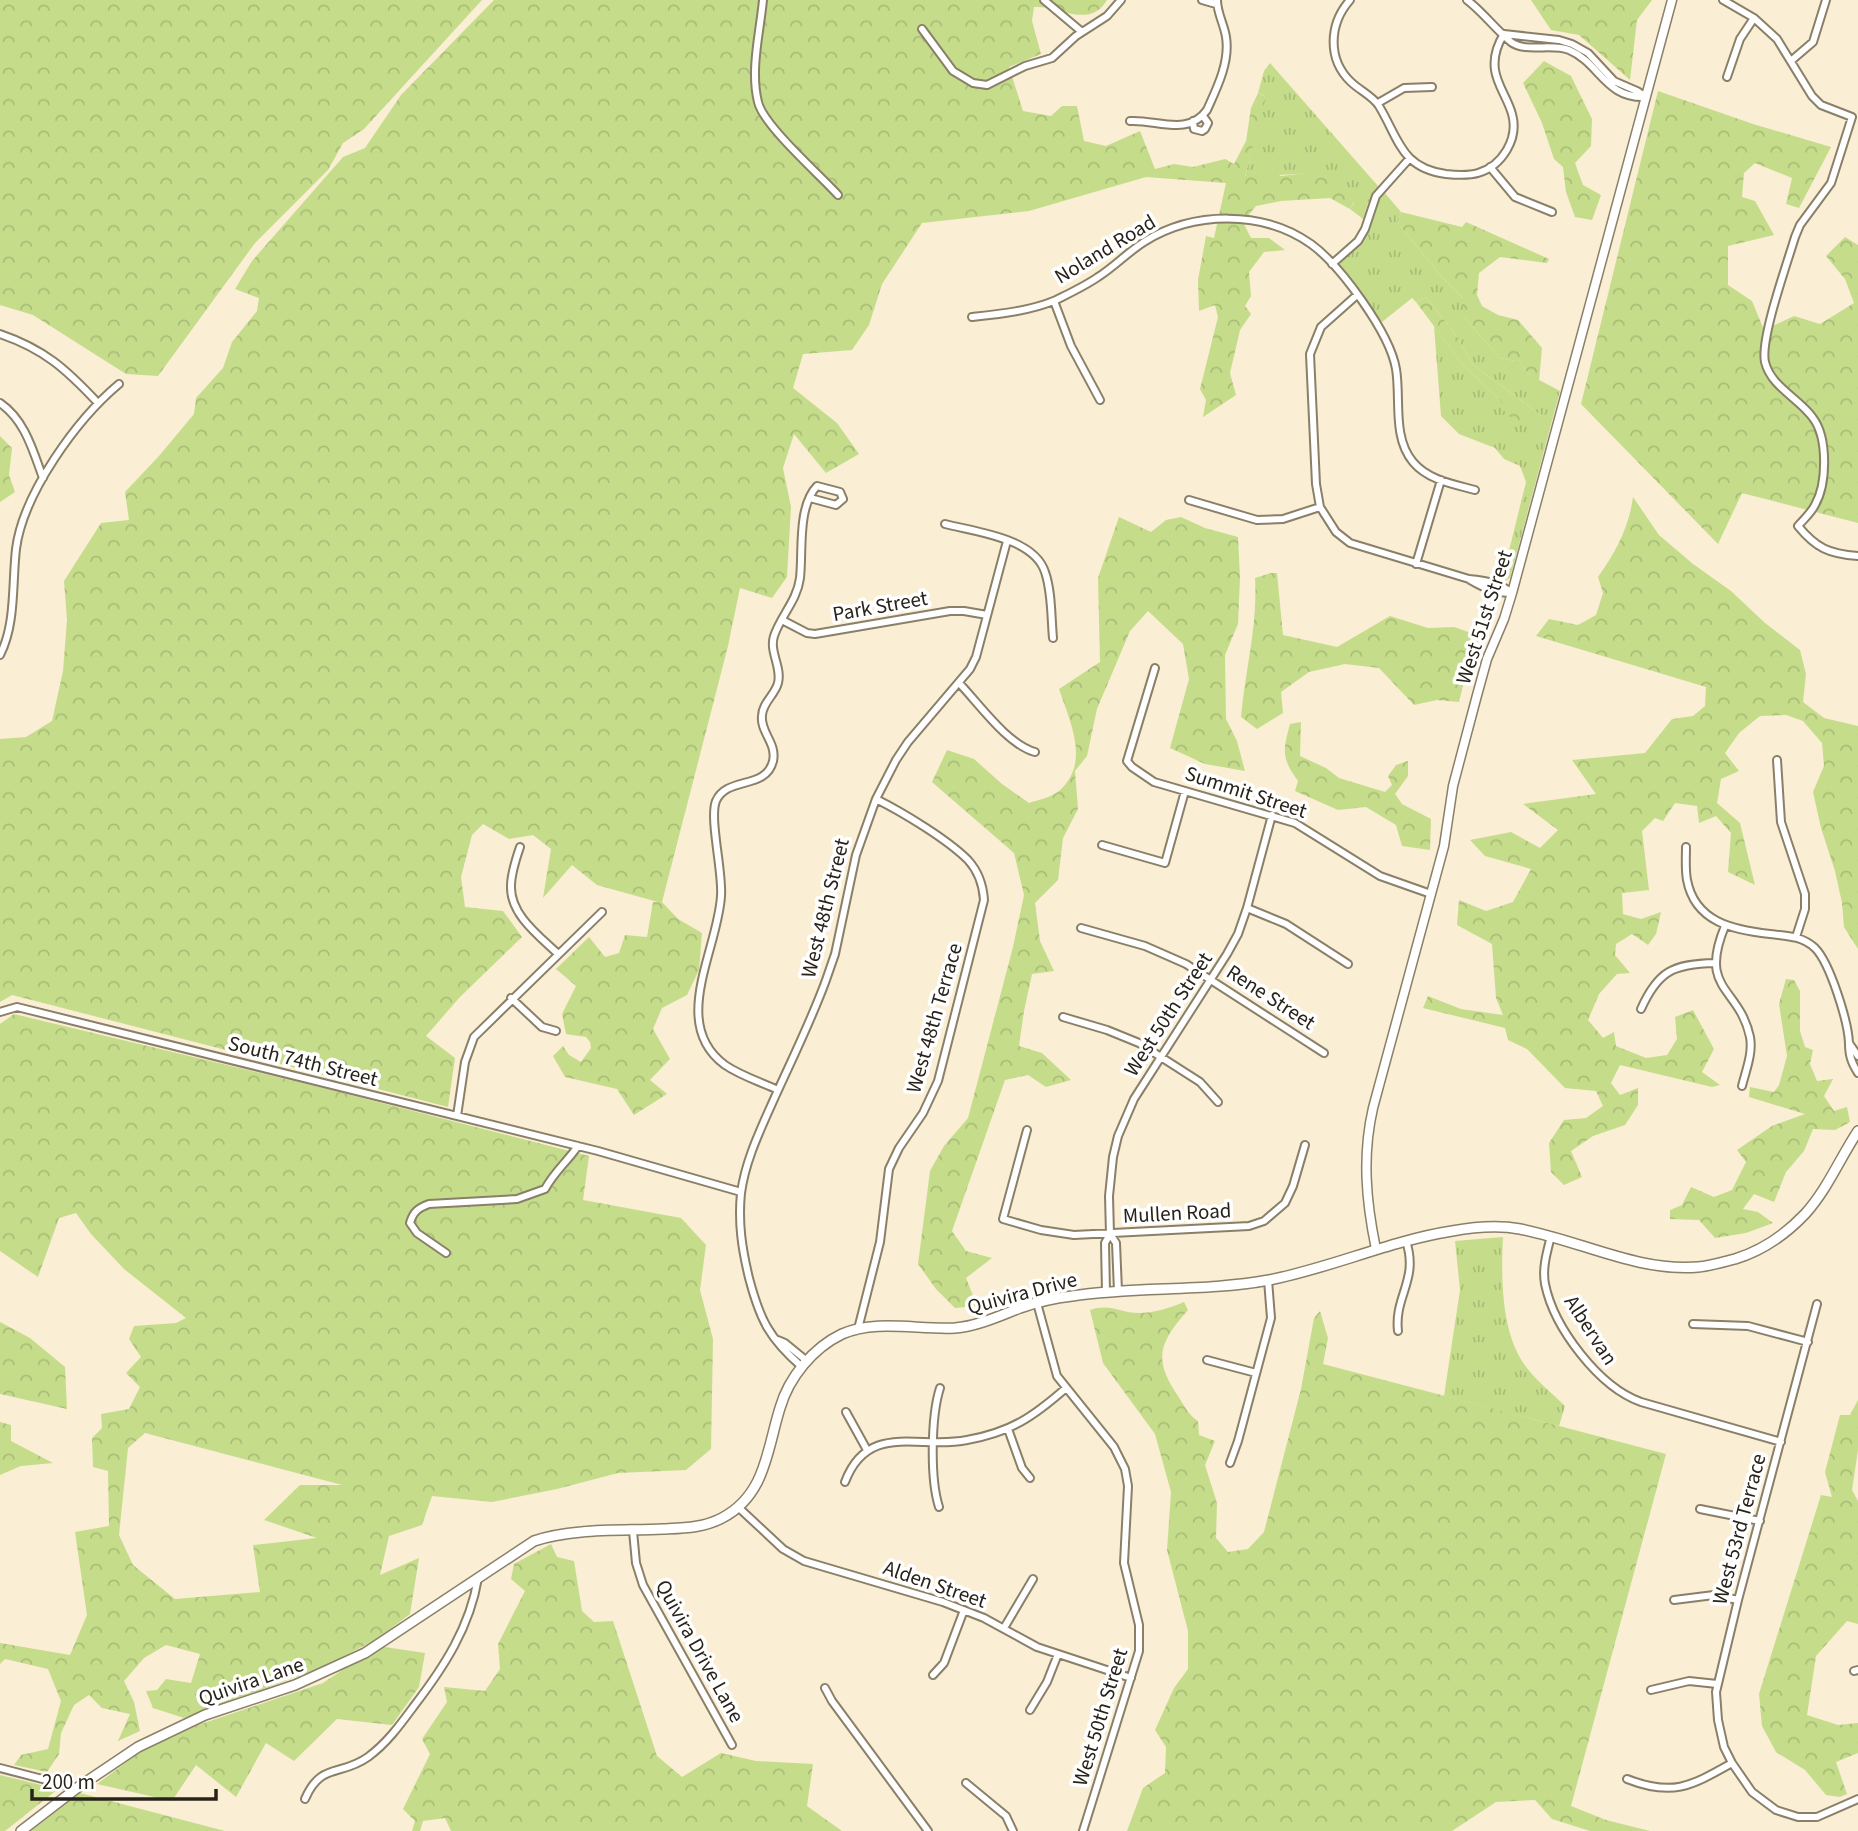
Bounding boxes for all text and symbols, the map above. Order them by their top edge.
street label: Noland Road [1049,207,1161,291]
street label: West 51st Street [1448,546,1520,688]
street label: Park Street [830,583,930,629]
street label: Summit Street [1181,758,1311,826]
street label: West 48th Street [793,835,857,981]
street label: West 48th Terrace [898,940,970,1096]
street label: West 50th Street [1117,946,1219,1082]
street label: Rene Street [1221,957,1321,1037]
street label: South 74th Street [225,1028,381,1094]
street label: Mullen Road [1122,1195,1232,1231]
street label: Quivira Drive [964,1264,1080,1322]
street label: Albervan [1557,1289,1625,1371]
street label: West 53rd Terrace [1704,1450,1774,1608]
street label: Alden Street [879,1552,991,1616]
street label: Quivira Drive Lane [648,1574,752,1728]
street label: West 50th Street [1065,1644,1135,1790]
street label: Quivira Lane [194,1649,308,1713]
scale bar [32,1758,215,1802]
text: 200 m [42,1767,95,1797]

